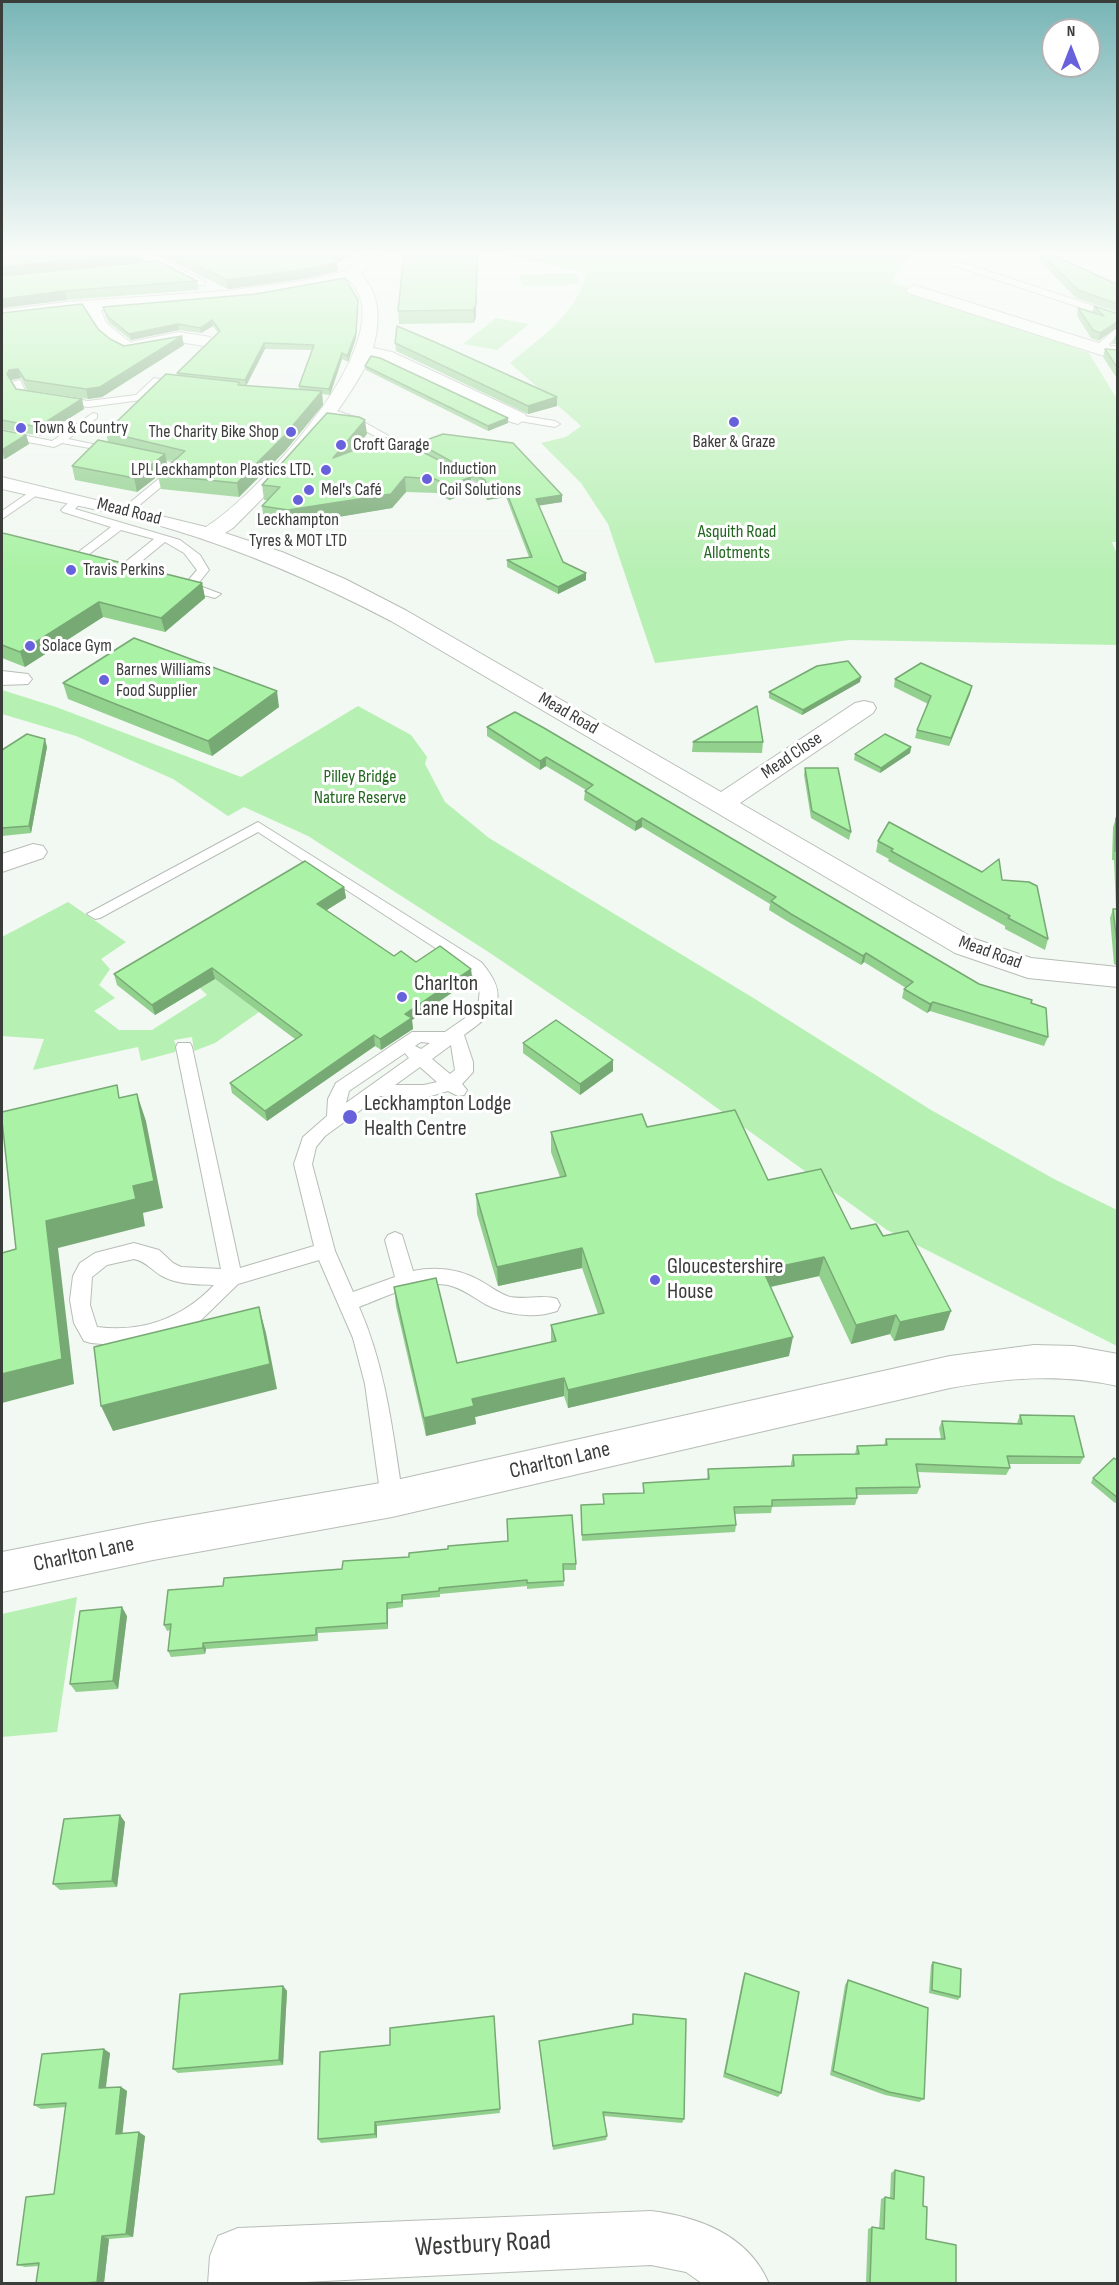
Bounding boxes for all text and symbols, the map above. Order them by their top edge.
north arrow [1041,18,1101,78]
text: N [1067,22,1075,41]
marker: Baker & Graze [727,415,741,429]
place label: Town & Country [33,417,128,439]
marker: Town & Country [14,421,28,435]
place label: The Charity Bike Shop [148,421,279,443]
marker: The Charity Bike Shop [284,425,298,439]
place label: Baker & Graze [692,431,776,453]
place label: Croft Garage [353,434,429,456]
marker: Croft Garage [334,438,348,452]
place label: Induction Coil Solutions [439,458,521,500]
place label: LPL Leckhampton Plastics LTD. [131,459,314,481]
marker: LPL Leckhampton Plastics LTD. [319,463,333,477]
marker: Induction Coil Solutions [420,472,434,486]
place label: Mel's Café [321,479,382,501]
marker: Mel's Café [302,483,316,497]
marker: Leckhampton Tyres & MOT LTD [291,493,305,507]
street label: Mead Road [95,494,163,530]
place label: Leckhampton Tyres & MOT LTD [249,509,347,552]
park label: Asquith Road Allotments [698,521,776,564]
place label: Travis Perkins [83,559,165,581]
marker: Travis Perkins [64,563,78,577]
place label: Solace Gym [42,635,112,657]
marker: Solace Gym [23,639,37,653]
place label: Barnes Williams Food Supplier [116,659,211,702]
marker: Barnes Williams Food Supplier [97,673,111,687]
street label: Mead Road [534,688,602,740]
street label: Mead Close [758,728,826,784]
park label: Pilley Bridge Nature Reserve [314,766,406,808]
street label: Mead Road [956,932,1024,974]
place label: Charlton Lane Hospital [414,971,513,1022]
marker: Charlton Lane Hospital [395,990,409,1004]
place label: Leckhampton Lodge Health Centre [364,1091,511,1142]
marker: Leckhampton Lodge Health Centre [341,1108,359,1126]
place label: Gloucestershire House [667,1254,783,1306]
marker: Gloucestershire House [648,1273,662,1287]
street label: Charlton Lane [507,1437,613,1485]
street label: Charlton Lane [31,1531,137,1579]
street label: Westbury Road [414,2225,552,2265]

